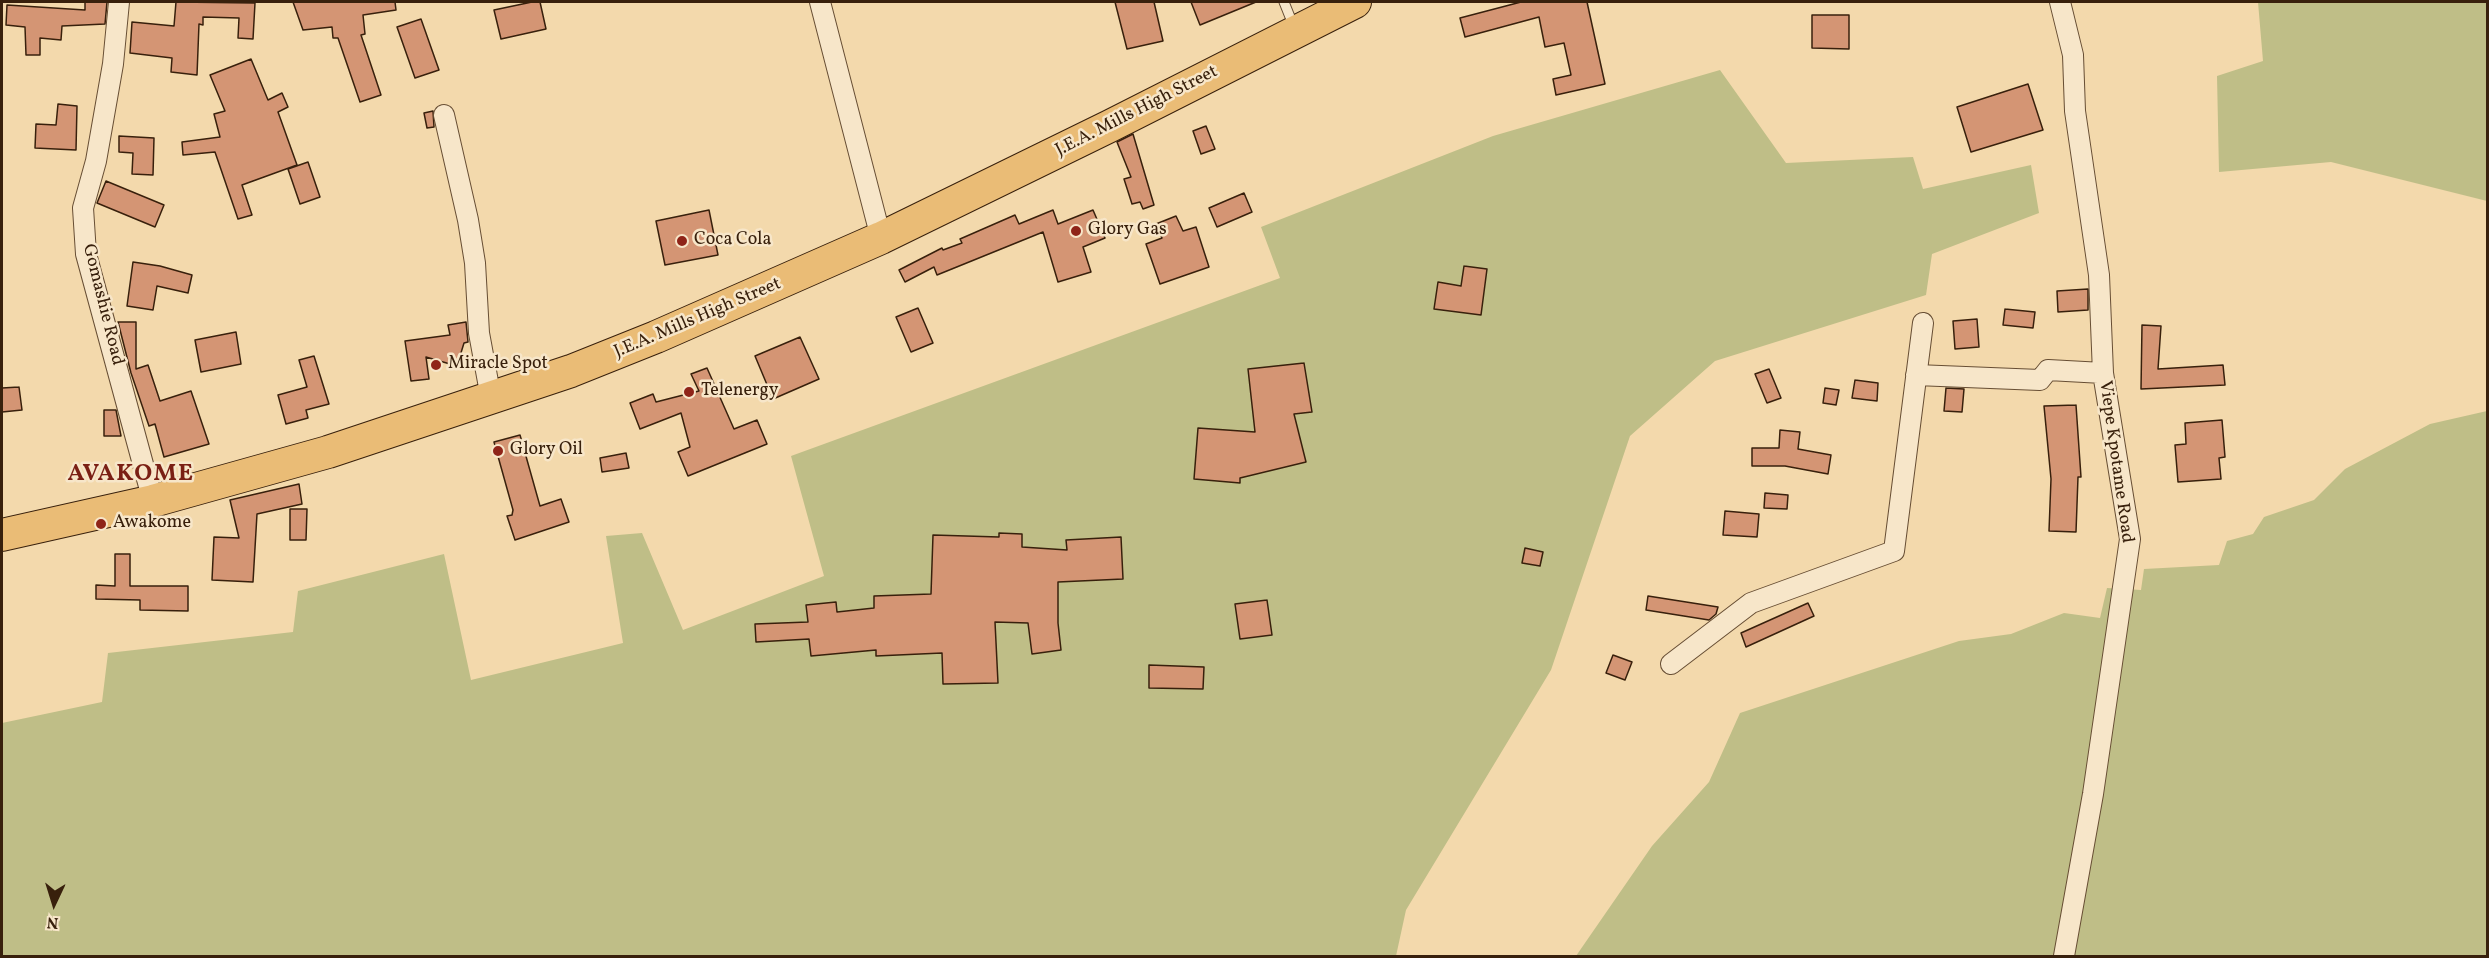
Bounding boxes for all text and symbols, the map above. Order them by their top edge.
street label: J.E.A. Mills High Street [1052,62,1222,162]
place label: Glory Gas [1088,220,1167,242]
marker: Glory Gas [1069,224,1083,238]
place label: Coca Cola [694,230,771,252]
marker: Coca Cola [675,234,689,248]
street label: Gomashie Road [76,242,128,368]
street label: J.E.A. Mills High Street [611,274,785,364]
place label: Miracle Spot [448,354,548,376]
marker: Miracle Spot [429,358,443,372]
street label: Viepe Kpotame Road [2093,379,2137,545]
place label: Telenergy [701,381,778,403]
marker: Telenergy [682,385,696,399]
place label: Glory Oil [510,440,583,462]
marker: Glory Oil [491,444,505,458]
district label: AVAKOME [67,462,195,490]
place label: Awakome [113,513,191,535]
marker: Awakome [94,517,108,531]
north arrow [24,874,84,934]
text: N [46,911,59,933]

